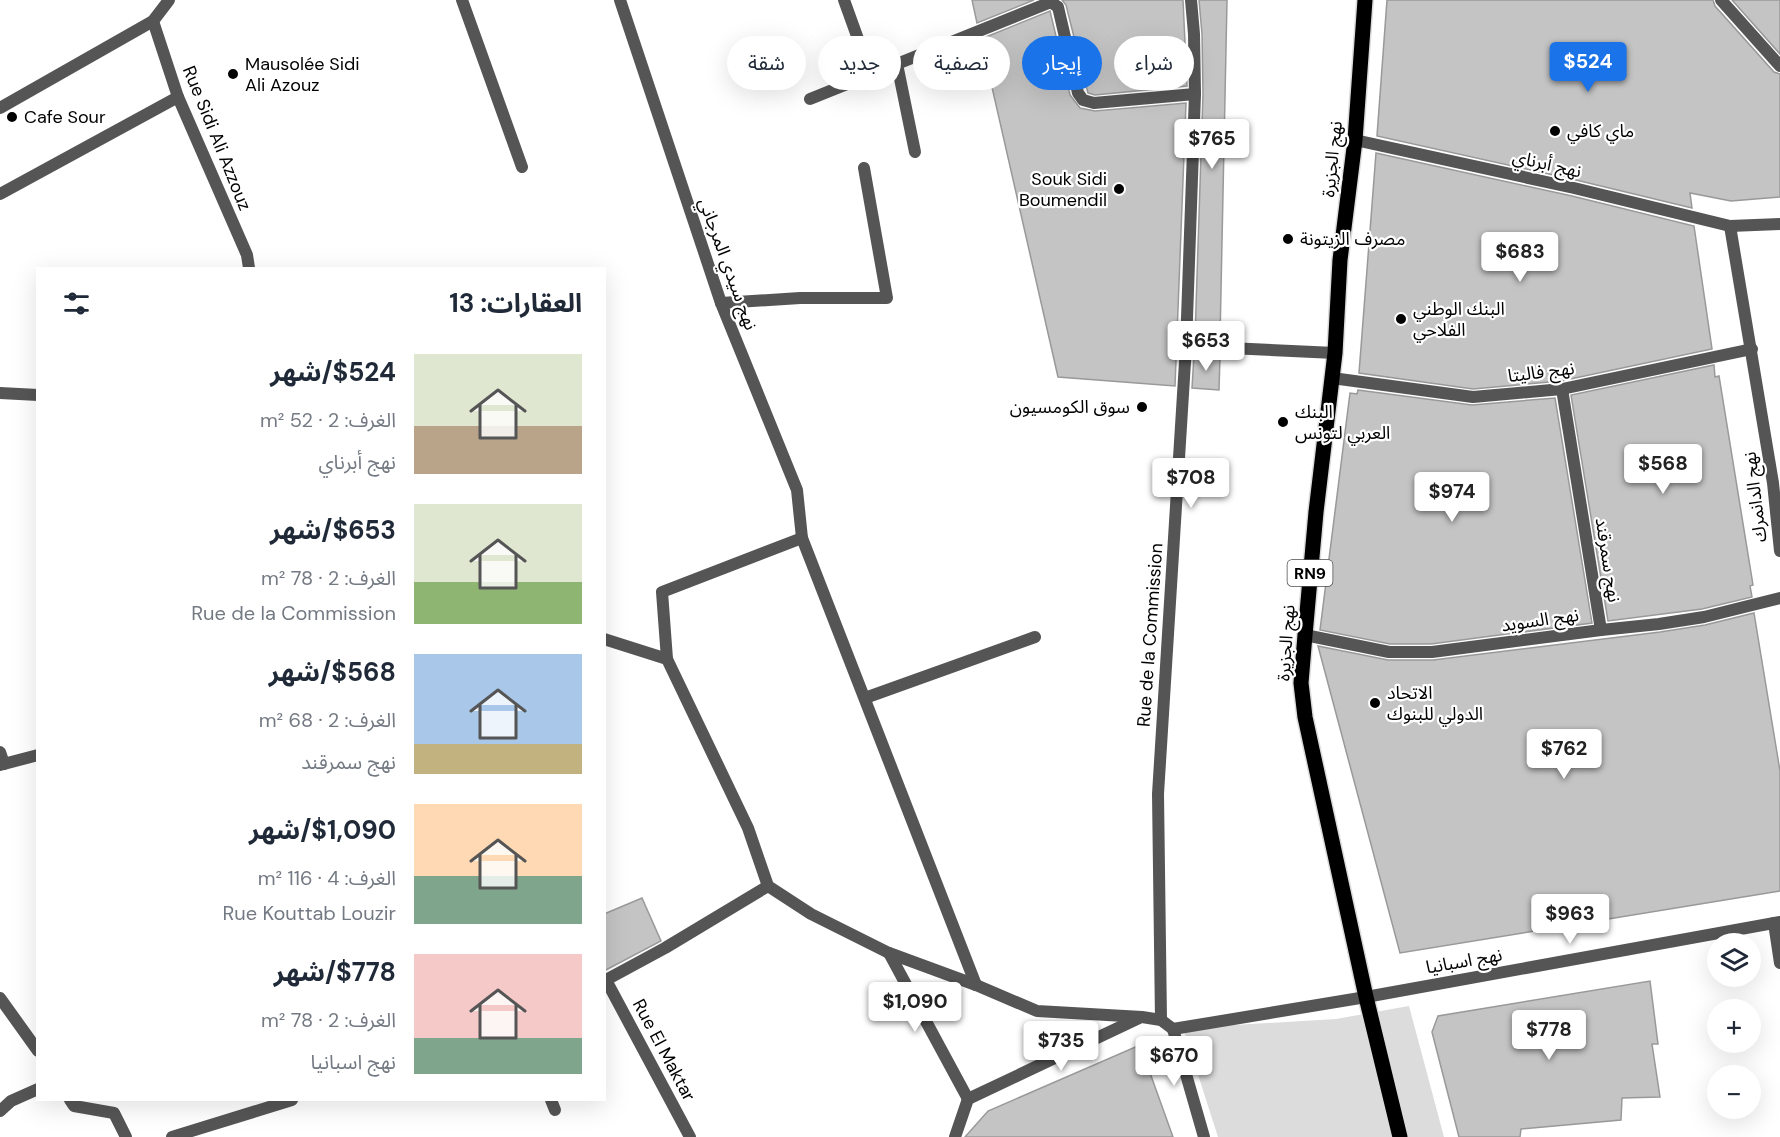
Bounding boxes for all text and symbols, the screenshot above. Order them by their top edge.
chip: شقة [727,36,806,90]
chip: جديد [818,36,901,90]
chip: تصفية [913,36,1010,90]
chip: إيجار [1022,36,1102,90]
chip: شراء [1114,36,1194,90]
pin: $524 [1552,42,1624,93]
text: $524 [1564,48,1612,74]
place label: Mausolée Sidi Ali Azouz [245,52,360,97]
street label: Rue Sidi Ali Azzouz [177,62,257,214]
marker: Mausolée Sidi Ali Azouz [226,67,240,81]
place label: Cafe Sour [24,105,106,129]
marker: Cafe Sour [5,110,19,124]
pin: $765 [1176,119,1248,170]
place label: ماي كافي [1567,119,1634,144]
street label: نهج الجزيرة [1316,120,1349,198]
marker: ماي كافي [1548,124,1562,138]
text: $765 [1188,125,1236,151]
street label: نهج أبرناي [1510,144,1584,185]
place label: Souk Sidi Boumendil [1019,167,1107,212]
marker: Souk Sidi Boumendil [1112,182,1126,196]
street label: نهج سيدي المرجاني [692,195,763,334]
place label: مصرف الزيتونة [1300,227,1405,251]
marker: مصرف الزيتونة [1281,232,1295,246]
pin: $683 [1484,232,1556,283]
text: $683 [1495,238,1545,264]
text: العقارات: 13 [449,286,582,320]
icon: filters [60,287,93,320]
place label: البنك الوطني الفلاحي [1413,297,1505,343]
marker: البنك الوطني الفلاحي [1394,312,1408,326]
pin: $653 [1170,321,1242,372]
text: $653 [1182,327,1230,353]
text: $524/شهر [270,355,396,389]
street label: نهج فاليتا [1506,356,1576,389]
icon: home [462,378,534,450]
place label: سوق الكومسيون [1010,395,1130,419]
marker: سوق الكومسيون [1135,400,1149,414]
place label: البنك العربي لتونس [1295,400,1390,446]
text: الغرف: 2 · 52 m² [260,407,396,433]
marker: البنك العربي لتونس [1276,415,1290,429]
pin: $568 [1627,444,1699,495]
text: نهج أبرناي [318,449,396,475]
text: $568 [1638,450,1688,476]
street label: نهج الدانمرك [1738,450,1773,544]
pin: $708 [1155,458,1227,509]
text: $708 [1166,464,1216,490]
pin: $974 [1416,472,1488,523]
text: $974 [1428,478,1476,504]
text: $653/شهر [270,513,396,547]
street label: نهج سمرقند [1588,516,1627,604]
icon: home [462,528,534,600]
street label: Rue de la Commission [1132,542,1168,728]
road number: RN9 [1288,560,1332,586]
text: الغرف: 2 · 78 m² [261,565,396,591]
text: Rue de la Commission [191,600,396,626]
street label: نهج السويد [1500,603,1581,638]
street label: نهج الجزيرة [1271,604,1302,682]
text: $568/شهر [269,655,396,689]
icon: home [462,678,534,750]
place label: الاتحاد الدولي للبنوك [1387,681,1483,727]
marker: الاتحاد الدولي للبنوك [1368,696,1382,710]
text: الغرف: 2 · 68 m² [259,707,396,733]
pin: $762 [1528,729,1600,780]
text: $762 [1541,735,1587,761]
text: نهج سمرقند [301,749,396,775]
text: $1,090/شهر [249,813,396,847]
icon: home [462,828,534,900]
text: الغرف: 4 · 116 m² [258,865,396,891]
pin: $963 [1534,894,1606,945]
text: Rue Kouttab Louzir [222,900,396,926]
text: $963 [1545,900,1595,926]
map controls [1707,933,1761,1119]
button: layers [1707,933,1761,987]
street label: نهج اسبانيا [1424,942,1504,980]
text: $778/شهر [274,955,396,989]
icon: home [462,978,534,1050]
pin: $1,090 [866,982,964,1033]
text: $1,090 [882,988,948,1014]
street label: Rue El Maktar [627,995,701,1106]
button: + [1707,999,1761,1053]
text: الغرف: 2 · 78 m² [261,1007,396,1033]
pin: $778 [1513,1010,1585,1061]
text: $778 [1526,1016,1572,1042]
pin: $735 [1025,1021,1097,1072]
text: $735 [1037,1027,1085,1053]
pin: $670 [1138,1036,1210,1087]
text: $670 [1149,1042,1199,1068]
text: نهج اسبانيا [310,1049,396,1075]
button: − [1707,1065,1761,1119]

